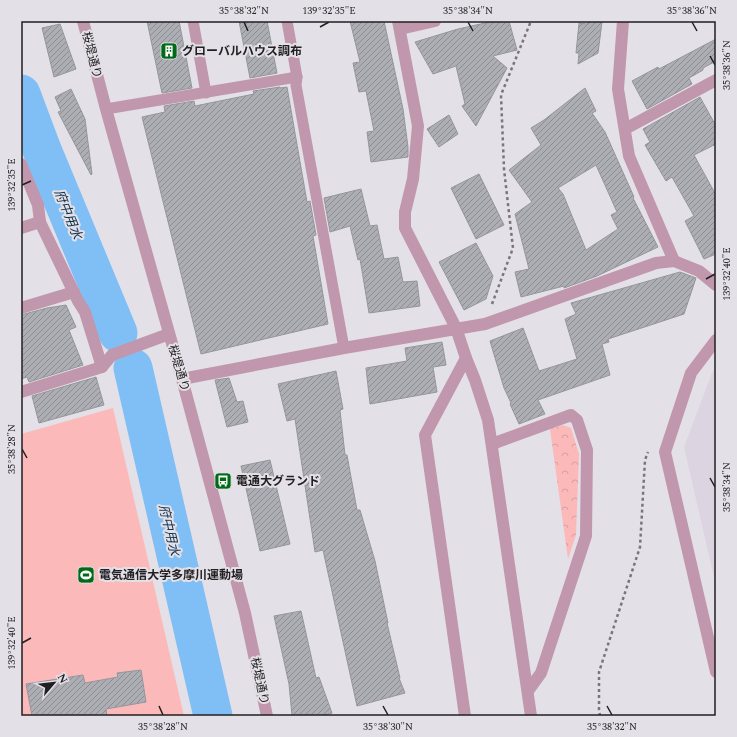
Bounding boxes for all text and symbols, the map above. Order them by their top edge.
text: 35°38'32"N [219,3,269,19]
text: 139°32'35"E [302,3,356,19]
text: 35°38'34"N [443,3,493,19]
text: 35°38'36"N [667,3,717,19]
street label: 桜堤通り [76,30,107,81]
text: 35°38'36"N [719,40,735,90]
building icon: グローバルハウス調布 [159,41,179,61]
place label: グローバルハウス調布 [182,42,302,61]
text: 139°32'35"E [4,158,20,212]
water label: 府中用水 [49,187,88,244]
text: 139°32'40"E [719,247,735,301]
street label: 桜堤通り [163,342,194,394]
text: 35°38'28"N [4,424,20,474]
text: 35°38'34"N [719,462,735,512]
bus stop icon: 電通大グランド [213,471,233,491]
place label: 電通大グランド [236,472,320,491]
water label: 府中用水 [153,503,185,560]
sports icon: 電気通信大学多摩川運動場 [76,565,96,585]
place label: 電気通信大学多摩川運動場 [99,566,243,585]
text: 139°32'40"E [4,616,20,670]
street label: 桜堤通り [245,656,274,707]
north arrow [34,663,74,703]
text: N [53,671,72,687]
text: 35°38'28"N [138,719,188,735]
text: 35°38'30"N [363,719,413,735]
text: 35°38'32"N [587,719,637,735]

